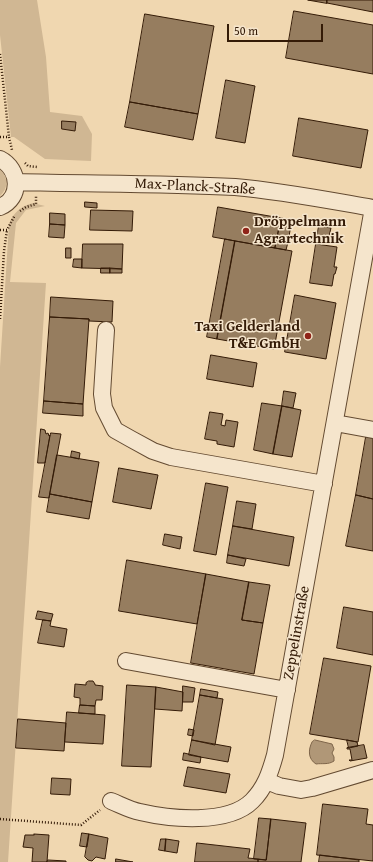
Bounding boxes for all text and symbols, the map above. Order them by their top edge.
scale bar [229,16,325,42]
text: 50 m [234,22,258,39]
street label: Max-Planck-Straße [134,175,256,199]
place label: Dröppelmann Agrartechnik [254,213,346,248]
marker: Dröppelmann Agrartechnik [241,226,251,236]
place label: Taxi Gelderland T&E GmbH [194,318,300,353]
marker: Taxi Gelderland T&E GmbH [303,331,313,341]
street label: Zeppelinstraße [280,585,314,681]

